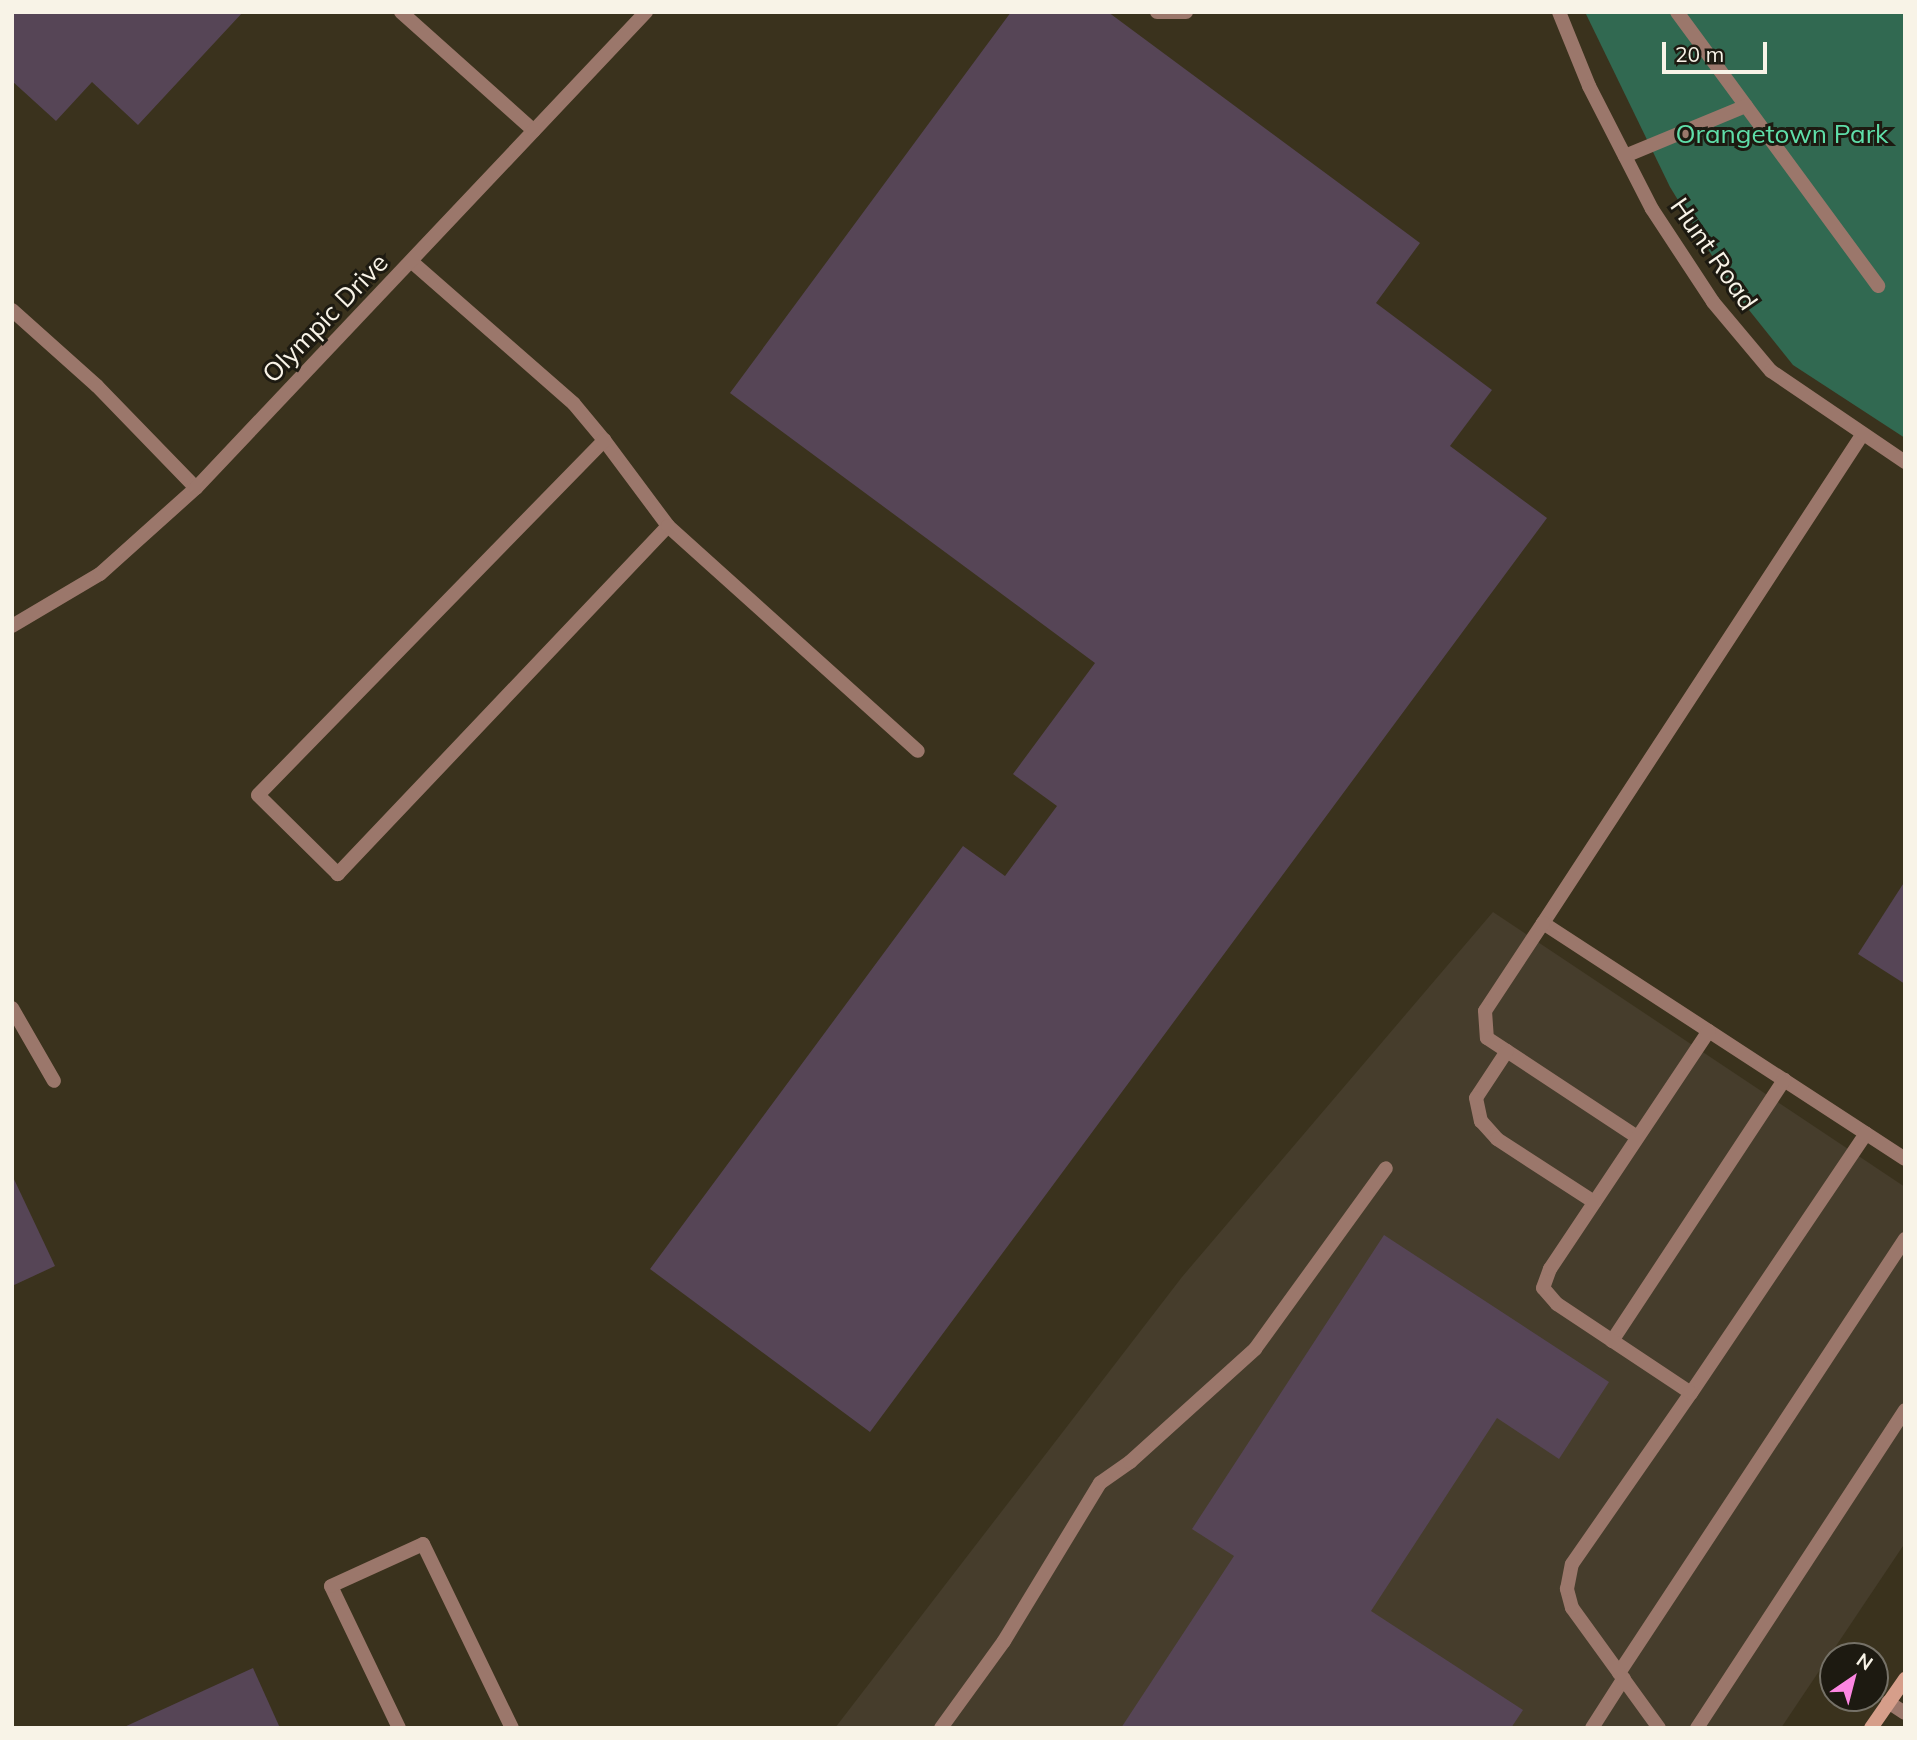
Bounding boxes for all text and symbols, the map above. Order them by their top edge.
scale bar [1665,28,1770,72]
text: 20 m [1675,41,1724,67]
park label: Orangetown Park [1676,118,1888,150]
street label: Hunt Road [1664,192,1764,316]
street label: Olympic Drive [256,247,394,389]
north arrow [1819,1642,1889,1712]
text: N [1852,1647,1878,1675]

